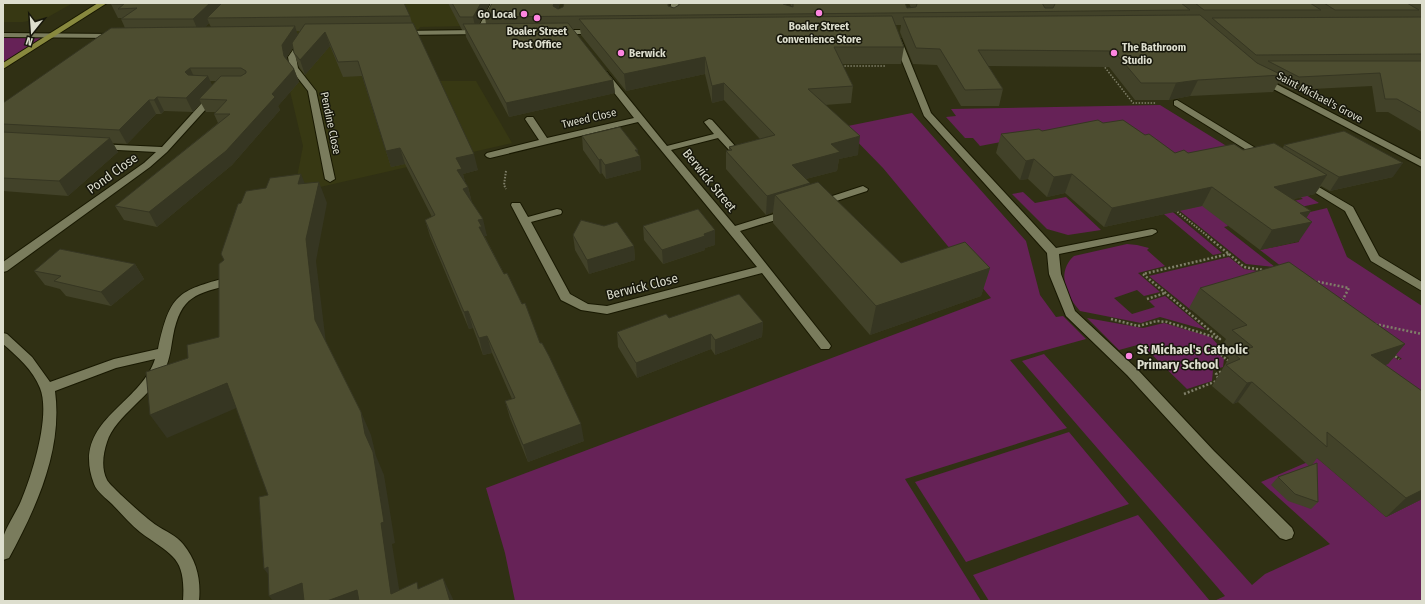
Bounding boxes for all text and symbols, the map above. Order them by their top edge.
place label: Go Local [478,8,517,21]
marker: Boaler Street Convenience Store [814,8,824,18]
marker: Go Local [519,9,529,19]
north arrow [12,12,52,52]
marker: Boaler Street Post Office [532,13,542,23]
place label: Boaler Street Convenience Store [777,20,862,46]
place label: Boaler Street Post Office [507,25,567,51]
text: N [24,34,34,48]
place label: The Bathroom Studio [1122,41,1186,67]
place label: Berwick [629,47,666,60]
marker: Berwick [616,48,626,58]
marker: The Bathroom Studio [1109,48,1119,58]
street label: Saint Michael's Grove [1275,69,1365,126]
street label: Pendine Close [318,91,343,155]
street label: Tweed Close [561,106,618,131]
street label: Berwick Street [680,146,740,215]
street label: Pond Close [84,150,140,197]
street label: Berwick Close [605,270,679,303]
place label: St Michael's Catholic Primary School [1137,342,1248,372]
marker: St Michael's Catholic Primary School [1124,351,1134,361]

